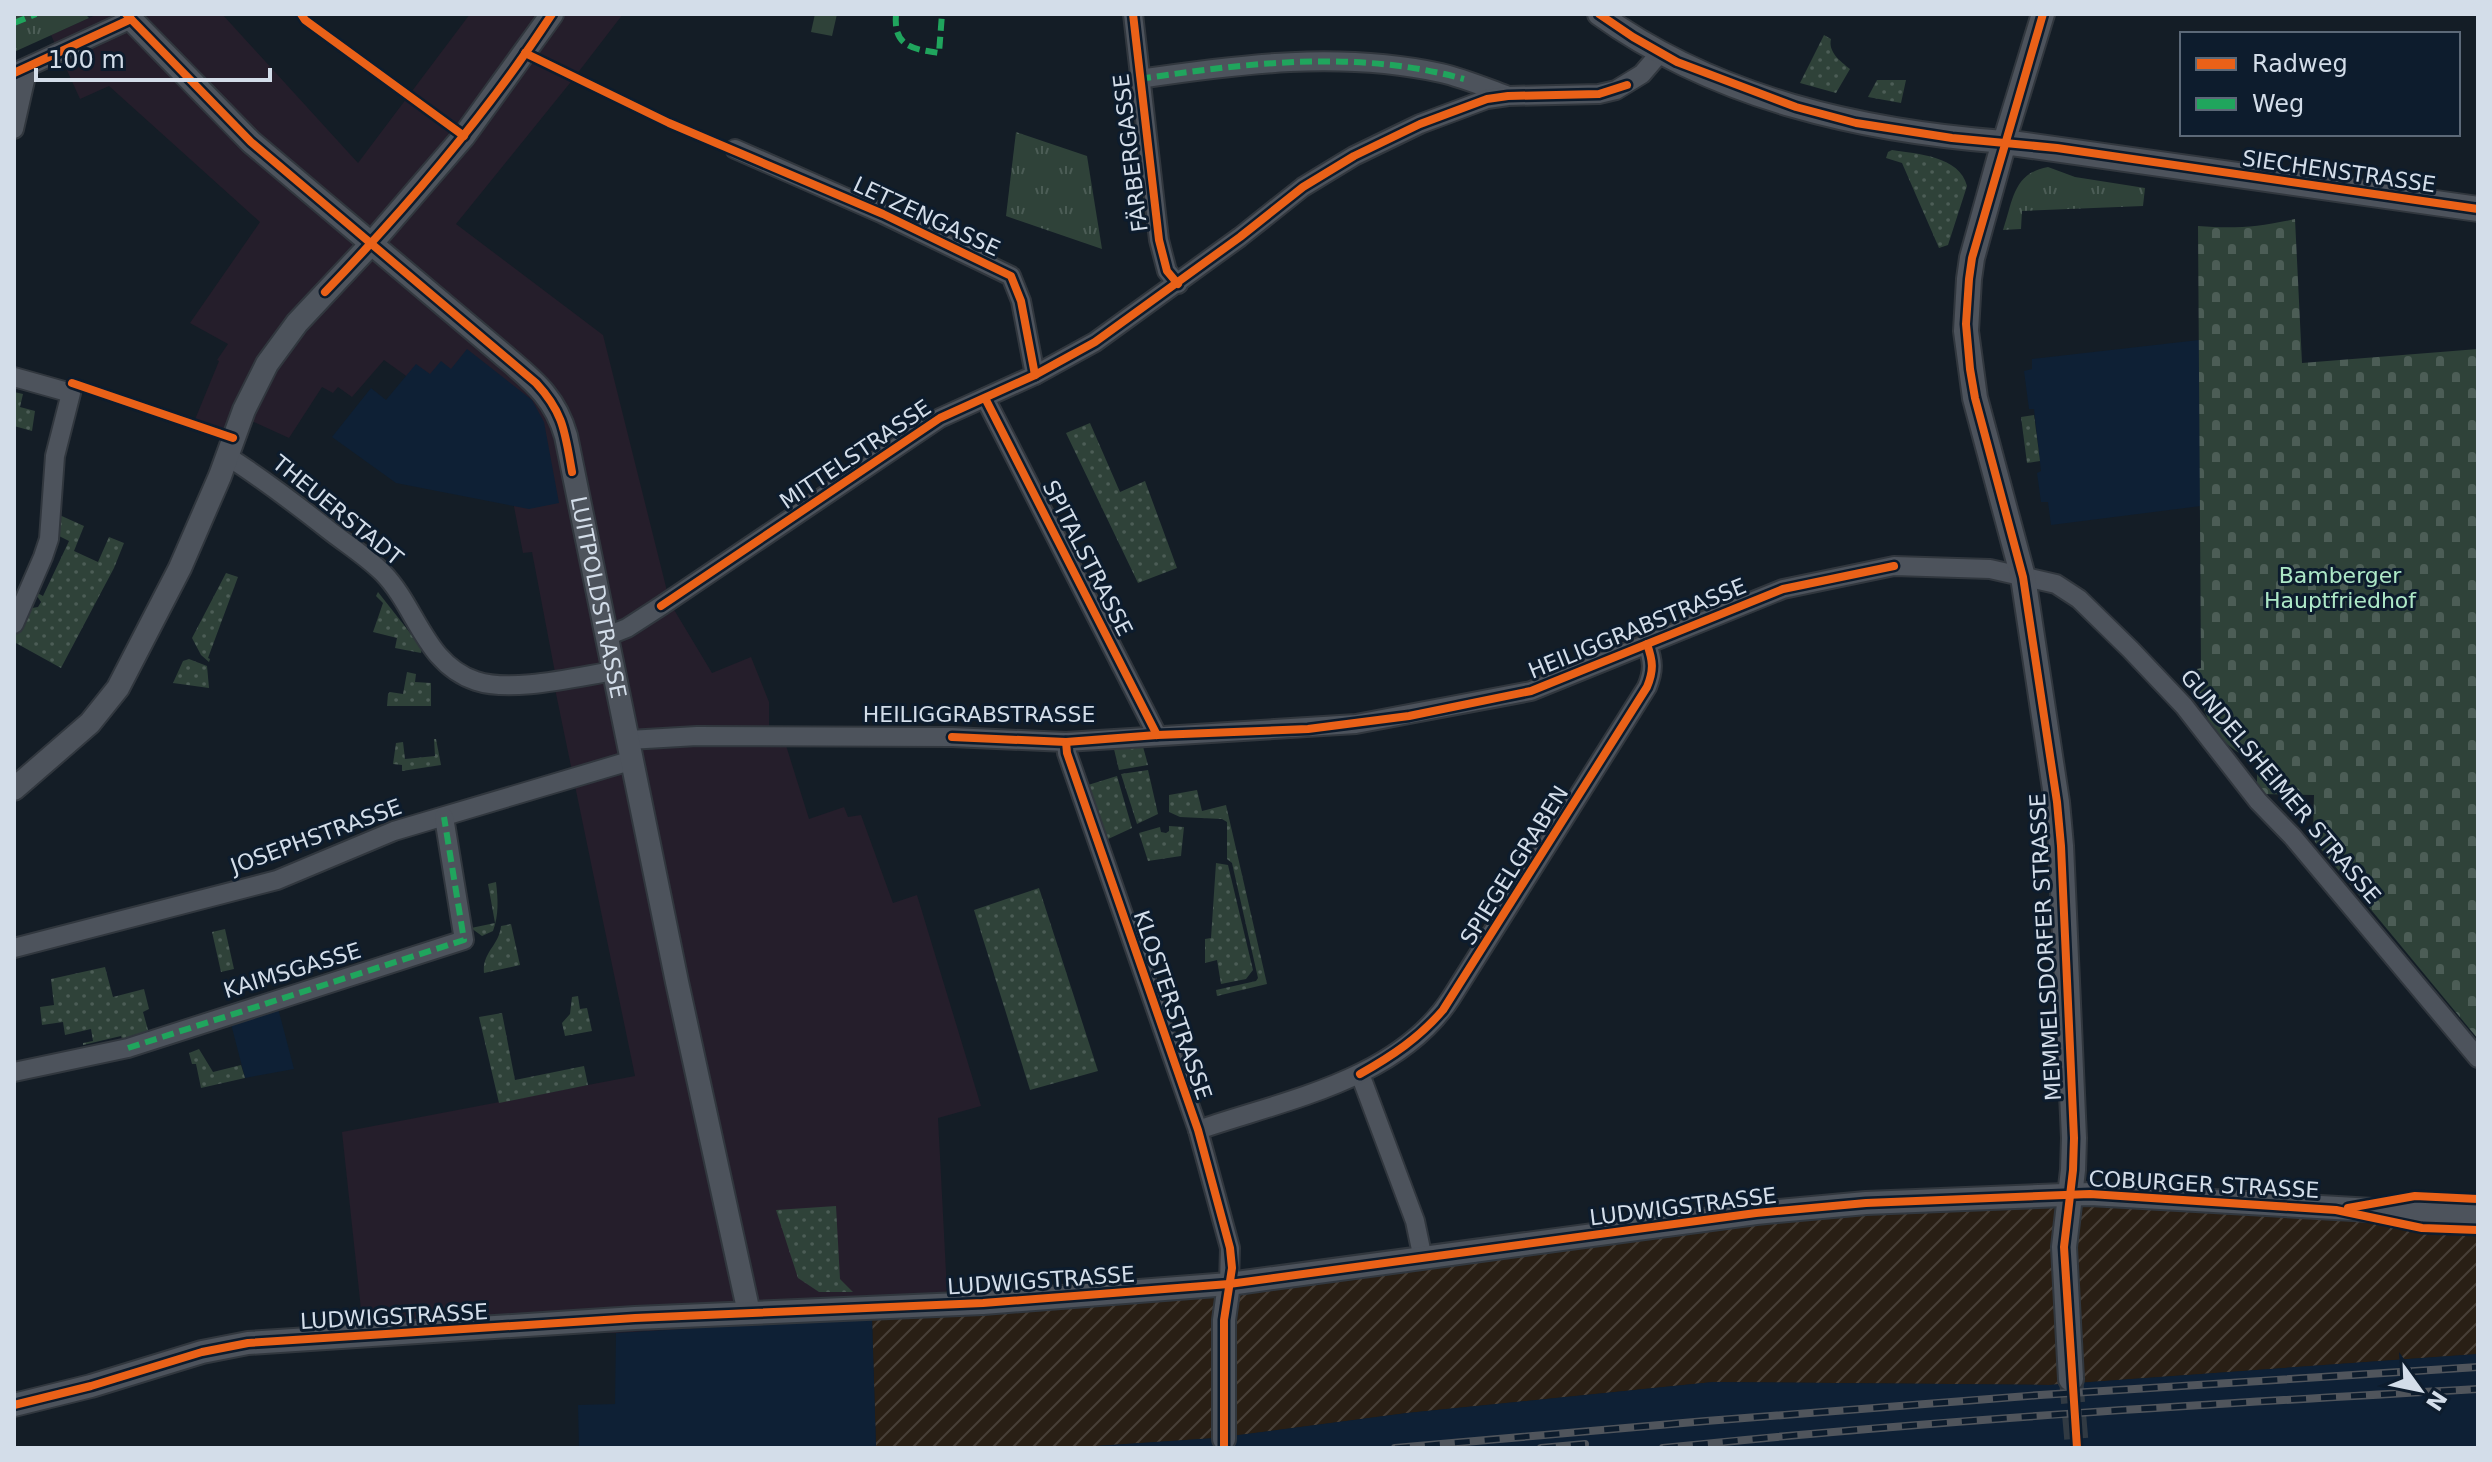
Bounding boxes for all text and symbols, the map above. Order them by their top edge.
scale bar [36,32,270,82]
legend [2180,32,2460,136]
text: 100 m [48,46,125,74]
text: Radweg [2252,50,2348,78]
street label: FÄRBERGASSE [1108,72,1153,233]
text: Weg [2252,90,2304,118]
street label: SIECHENSTRASSE [2240,146,2437,197]
street label: LETZENGASSE [849,172,1004,261]
street label: MITTELSTRASSE [775,395,936,514]
street label: THEUERSTADT [267,450,408,571]
street label: SPITALSTRASSE [1038,476,1138,640]
street label: LUITPOLDSTRASSE [566,494,631,701]
park label: Bamberger Hauptfriedhof [2264,563,2417,613]
street label: HEILIGGRABSTRASSE [1525,573,1750,684]
street label: GUNDELSHEIMER STRASSE [2175,664,2386,908]
street label: HEILIGGRABSTRASSE [863,702,1095,727]
street label: SPIEGELGRABEN [1455,781,1573,949]
street label: MEMMELSDORFER STRASSE [2025,793,2066,1101]
street label: JOSEPHSTRASSE [225,794,405,880]
street label: KLOSTERSTRASSE [1128,907,1217,1103]
street label: KAIMSGASSE [220,938,364,1003]
street label: COBURGER STRASSE [2088,1166,2320,1203]
street label: LUDWIGSTRASSE [1588,1183,1778,1230]
street label: LUDWIGSTRASSE [946,1261,1136,1300]
street label: LUDWIGSTRASSE [299,1299,489,1334]
north arrow [2380,1350,2460,1430]
text: N [2421,1386,2452,1415]

